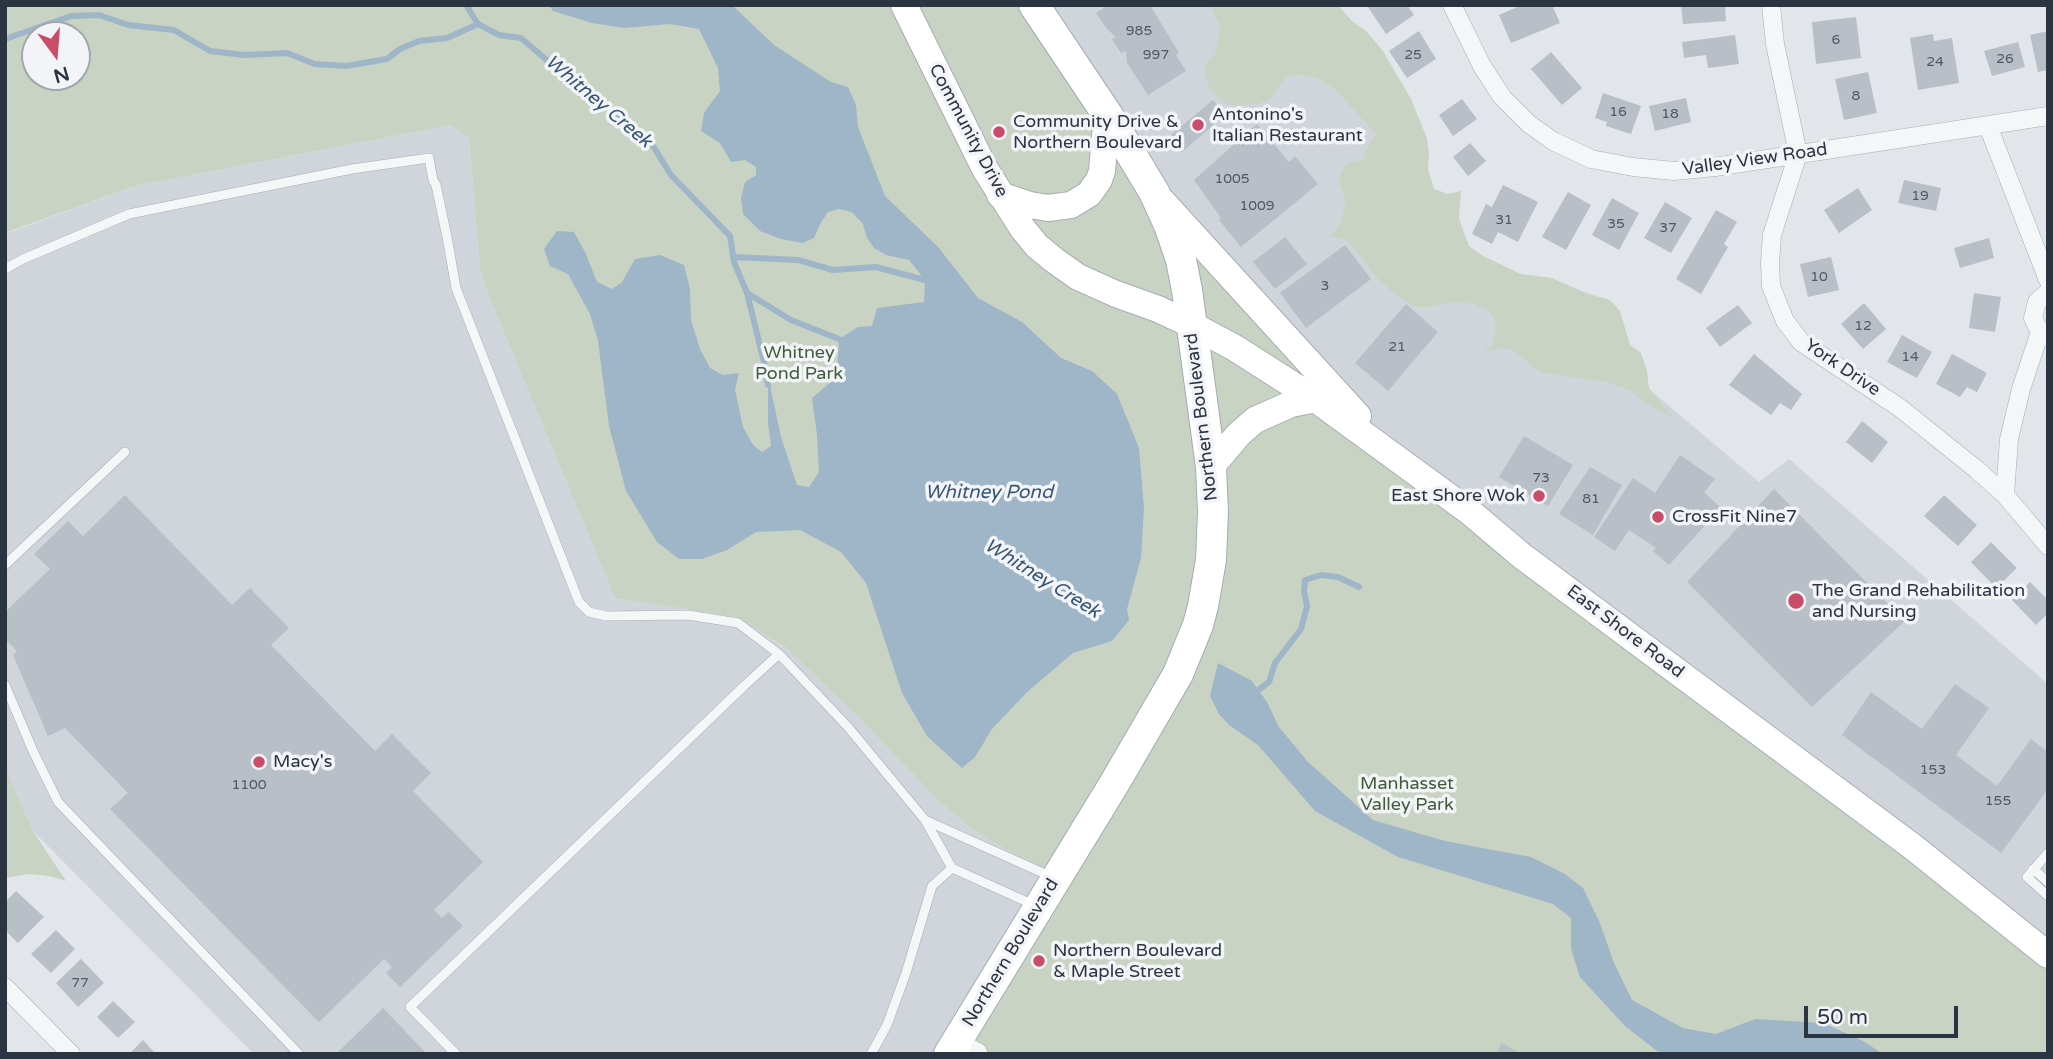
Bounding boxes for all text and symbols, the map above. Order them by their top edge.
north arrow [21,21,91,91]
house number: 985 [1126,23,1152,39]
house number: 6 [1832,32,1840,48]
house number: 997 [1143,47,1169,63]
house number: 25 [1404,47,1422,63]
water label: Whitney Creek [540,51,656,153]
house number: 26 [1996,51,2014,67]
house number: 24 [1926,54,1944,70]
street label: Community Drive [924,61,1012,201]
text: N [51,62,72,87]
house number: 8 [1852,88,1860,104]
place label: Antonino's Italian Restaurant [1212,104,1363,146]
house number: 16 [1609,104,1627,120]
house number: 18 [1661,106,1679,122]
place label: Community Drive & Northern Boulevard [1013,111,1182,154]
marker: Antonino's Italian Restaurant [1190,117,1206,133]
marker: Community Drive & Northern Boulevard [991,124,1007,140]
street label: Valley View Road [1681,139,1829,181]
house number: 1005 [1214,171,1250,187]
house number: 19 [1911,188,1929,204]
house number: 1009 [1239,198,1275,214]
house number: 31 [1495,212,1513,228]
house number: 35 [1607,216,1625,232]
house number: 37 [1659,220,1677,236]
house number: 10 [1810,269,1828,285]
house number: 3 [1321,278,1329,294]
house number: 12 [1854,318,1872,334]
street label: Northern Boulevard [1181,332,1223,502]
street label: York Drive [1800,335,1884,401]
house number: 21 [1388,339,1406,355]
park label: Whitney Pond Park [755,342,843,384]
house number: 14 [1901,349,1919,365]
house number: 73 [1532,470,1550,486]
water label: Whitney Pond [925,482,1053,504]
place label: East Shore Wok [1391,485,1525,507]
marker: East Shore Wok [1531,488,1547,504]
house number: 81 [1582,491,1600,507]
place label: CrossFit Nine7 [1672,506,1797,528]
marker: CrossFit Nine7 [1650,509,1666,525]
water label: Whitney Creek [980,534,1104,624]
place label: The Grand Rehabilitation and Nursing [1812,580,2025,622]
street label: East Shore Road [1562,581,1688,683]
marker: The Grand Rehabilitation and Nursing [1786,591,1806,611]
place label: Macy's [273,751,332,773]
marker: Macy's [251,754,267,770]
house number: 153 [1920,762,1946,778]
park label: Manhasset Valley Park [1360,773,1454,816]
house number: 1100 [231,777,267,793]
house number: 155 [1985,793,2011,809]
street label: Northern Boulevard [958,875,1064,1031]
place label: Northern Boulevard & Maple Street [1053,940,1222,982]
marker: Northern Boulevard & Maple Street [1031,953,1047,969]
house number: 77 [71,975,89,991]
scale bar [1808,992,1962,1036]
text: 50 m [1817,1005,1868,1030]

